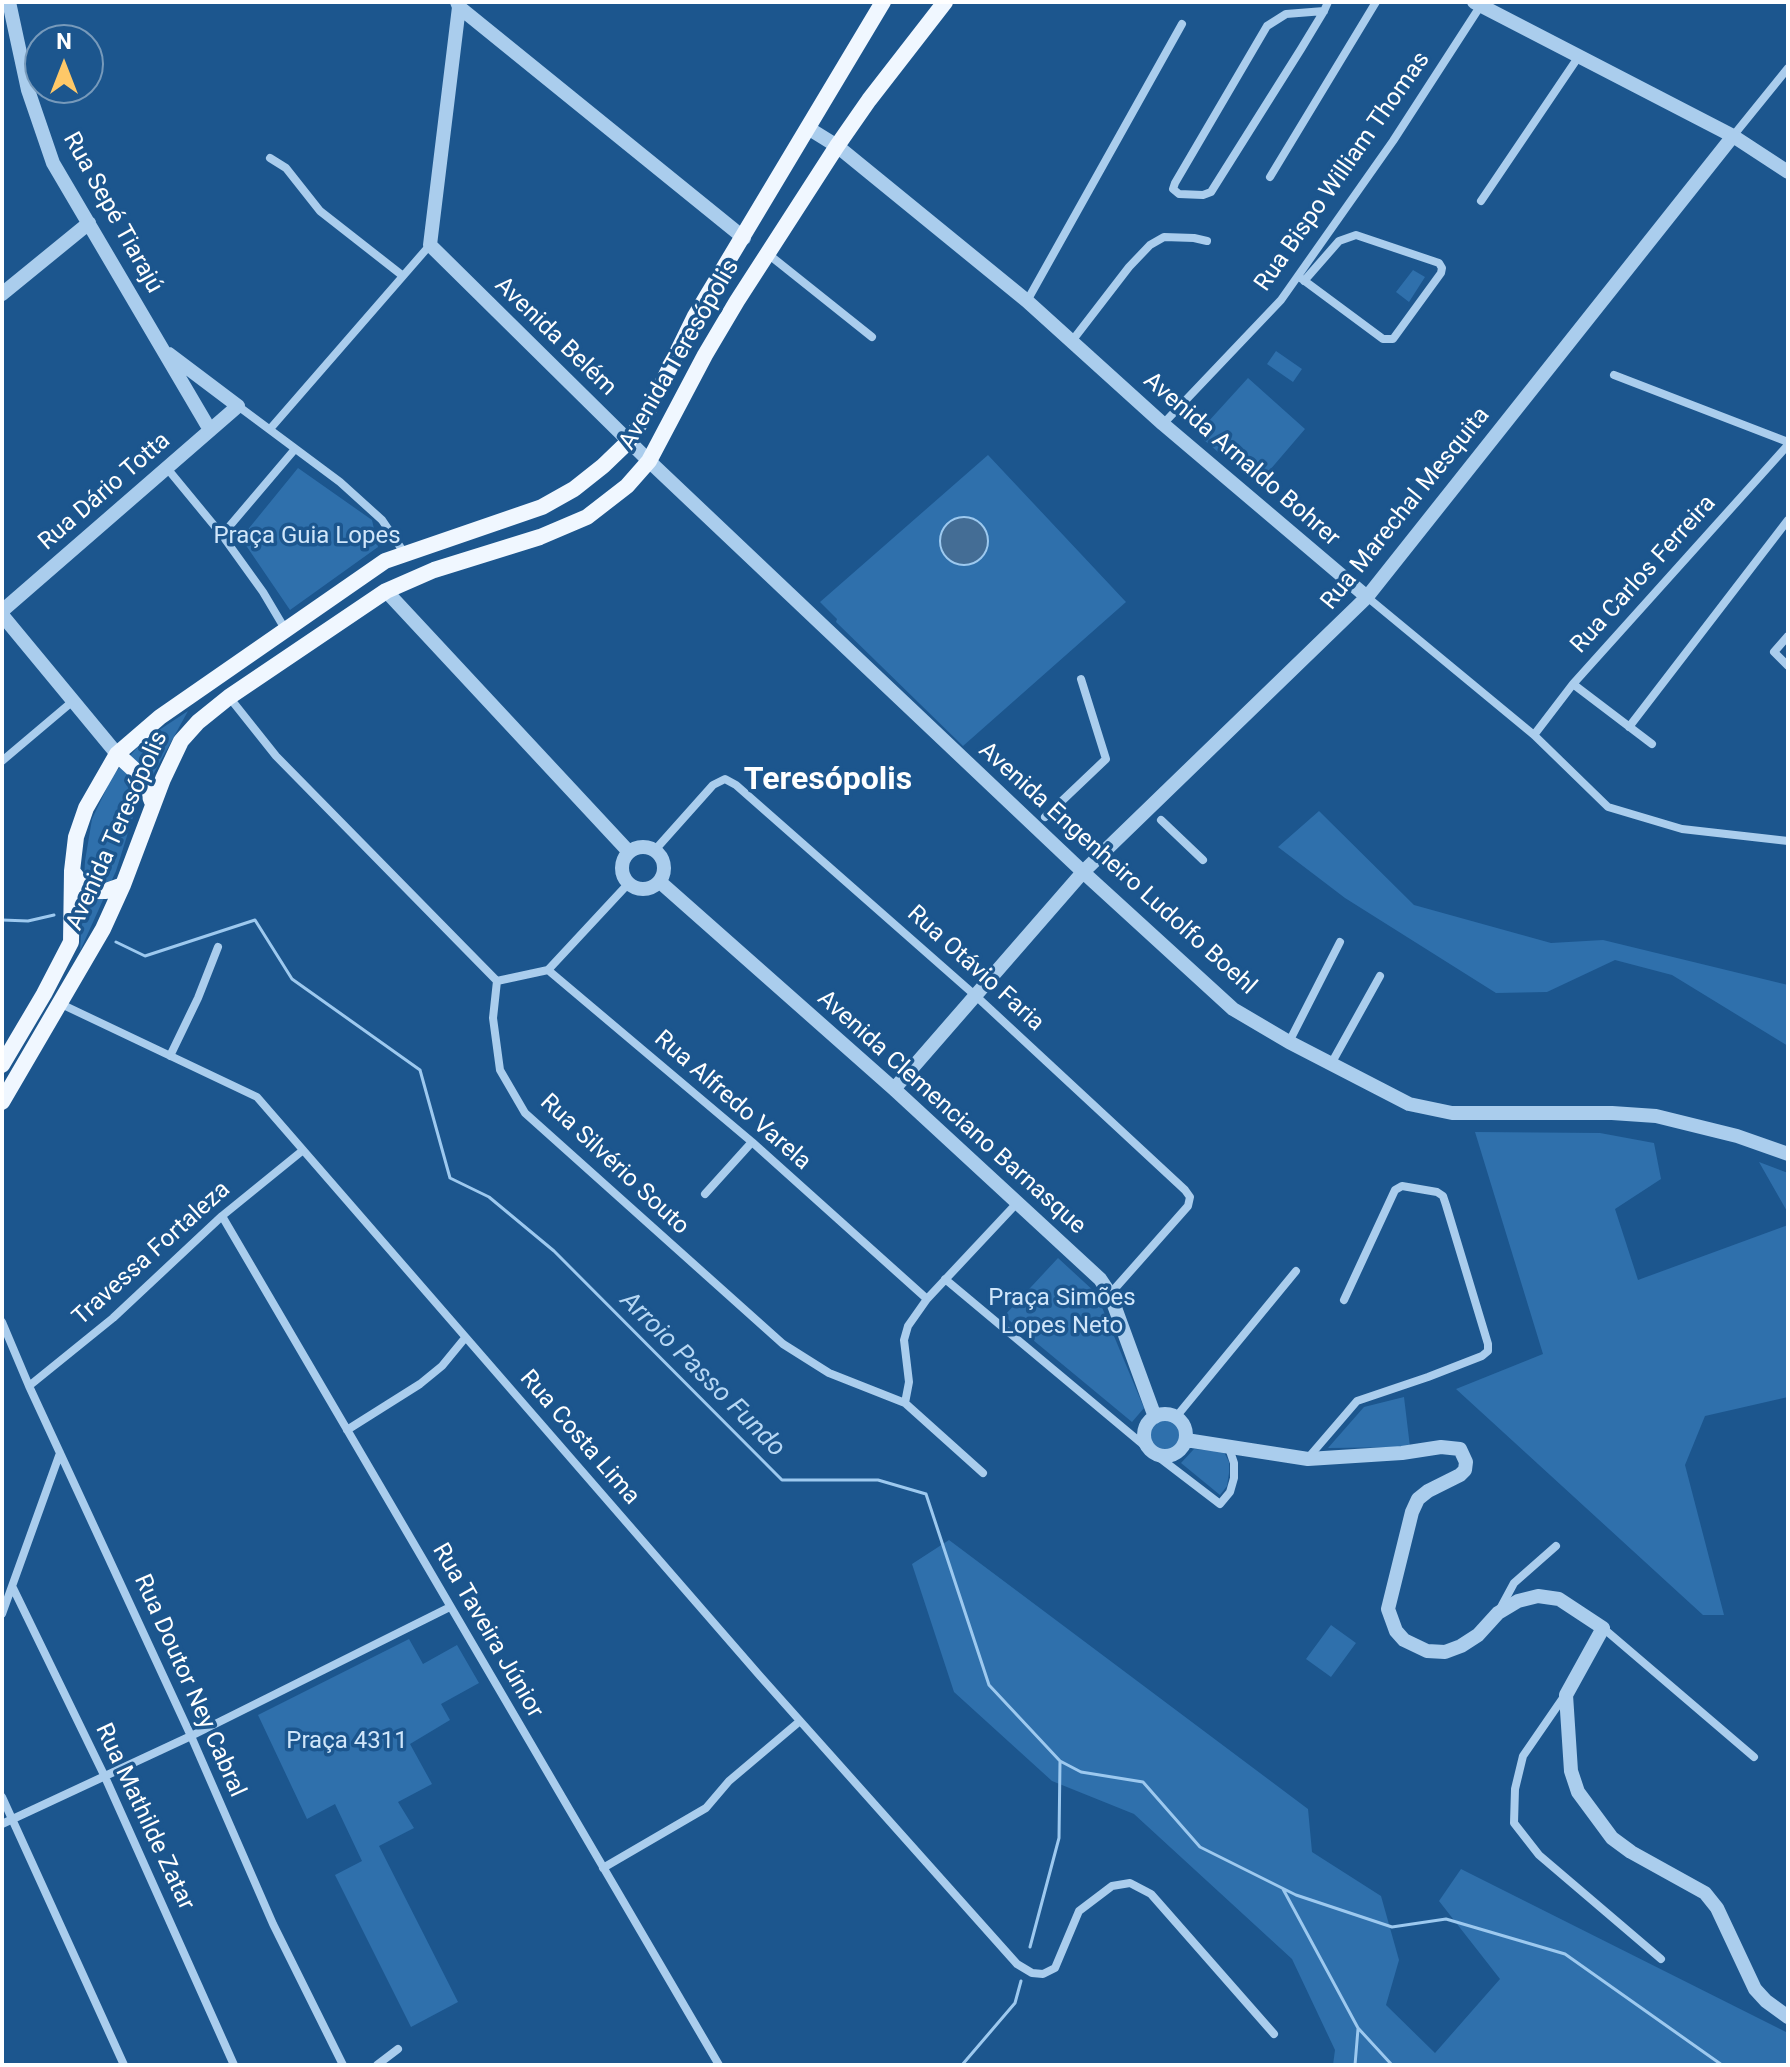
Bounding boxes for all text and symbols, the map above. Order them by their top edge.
north arrow [24,24,104,104]
text: N [56,29,72,54]
street label: Rua Bispo William Thomas [1249,47,1437,297]
street label: Rua Sepé Tiarajú [56,128,168,298]
street label: Avenida Teresópolis [614,255,746,455]
street label: Avenida Belém [488,272,622,402]
street label: Avenida Arnaldo Bohrer [1137,367,1345,553]
street label: Rua Marechal Mesquita [1316,402,1496,616]
street label: Rua Dário Totta [33,427,177,557]
street label: Rua Carlos Ferreira [1565,490,1723,660]
park label: Praça Guia Lopes [213,523,401,551]
street label: Avenida Teresópolis [61,727,175,935]
street label: Avenida Engenheiro Ludolfo Boehl [972,737,1262,1001]
district label: Teresópolis [744,762,912,800]
street label: Rua Otávio Faria [901,900,1049,1038]
street label: Avenida Clemenciano Barnasque [811,985,1091,1241]
street label: Rua Alfredo Varela [648,1025,816,1177]
street label: Rua Silvério Souto [534,1089,694,1241]
street label: Travessa Fortaleza [67,1176,237,1332]
park label: Praça Simões Lopes Neto [988,1285,1136,1341]
water label: Arroio Passo Fundo [613,1286,791,1464]
street label: Rua Costa Lima [513,1365,645,1511]
street label: Rua Taveira Júnior [425,1538,549,1724]
street label: Rua Doutor Ney Cabral [127,1570,251,1802]
street label: Rua Mathilde Zatar [88,1719,200,1915]
park label: Praça 4311 [286,1728,408,1756]

